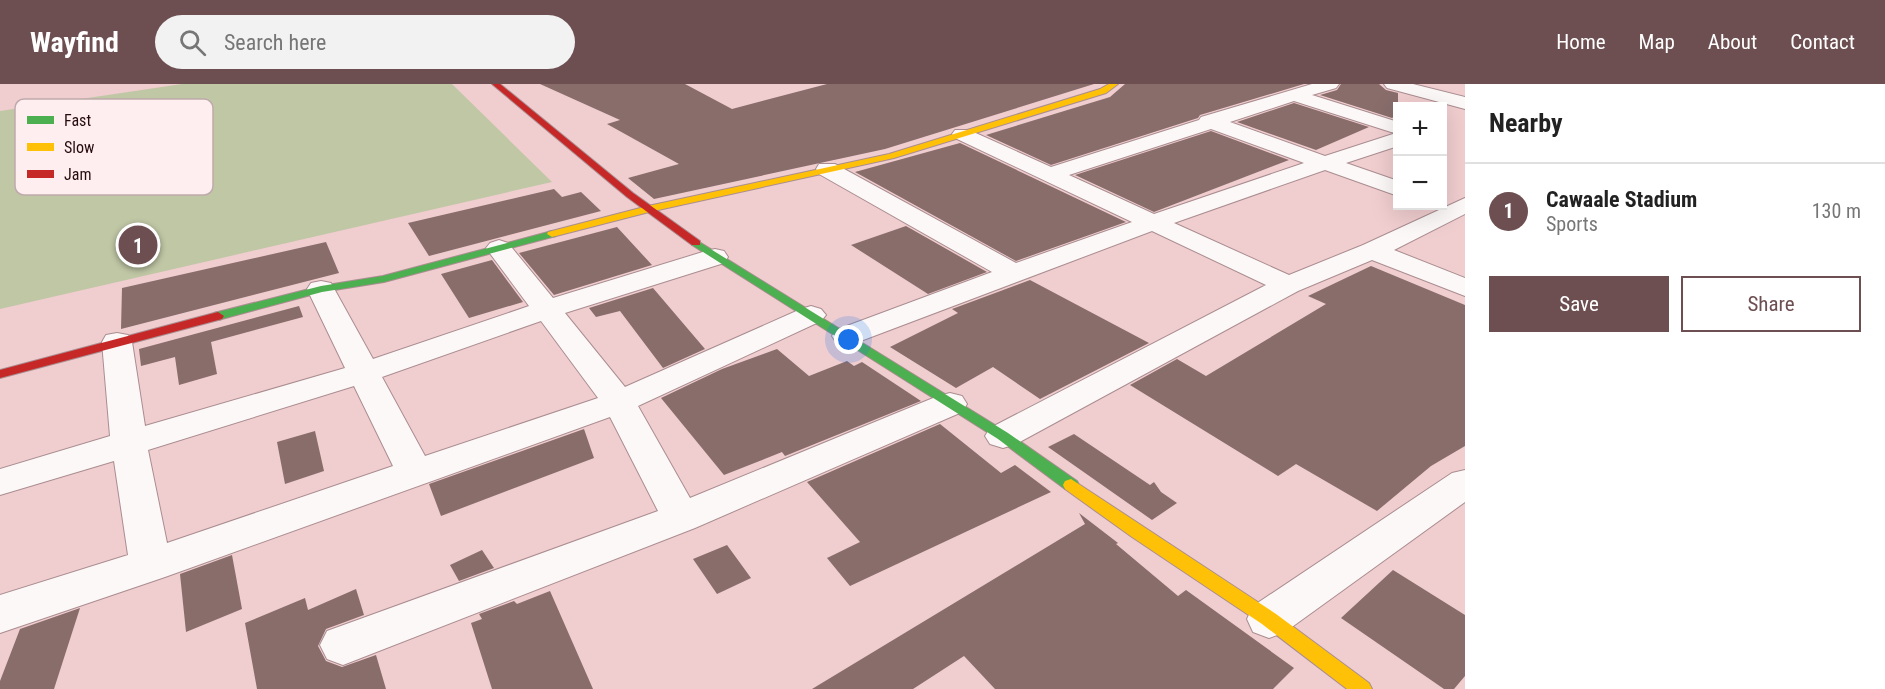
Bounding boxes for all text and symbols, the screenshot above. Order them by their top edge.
search box [155,15,575,69]
text: Wayfind [30,26,119,59]
icon: search [176,26,209,59]
text: Search here [224,30,326,55]
text: Home [1556,30,1606,54]
text: Map [1639,30,1675,54]
text: About [1708,30,1757,54]
text: Contact [1790,30,1855,54]
legend [15,99,213,195]
map controls [1393,102,1447,210]
button: + [1393,102,1447,156]
text: Nearby [1489,108,1563,138]
text: Fast [64,111,91,130]
text: Slow [64,138,94,157]
button: − [1393,156,1447,210]
text: Jam [64,165,91,184]
text: Cawaale Stadium [1546,187,1697,212]
text: 1 [1503,199,1514,223]
text: 130 m [1812,199,1861,223]
text: Sports [1546,212,1598,236]
pin: 1 [118,222,158,268]
button: Save [1489,276,1669,332]
button: Share [1681,276,1861,332]
your location [834,325,863,354]

